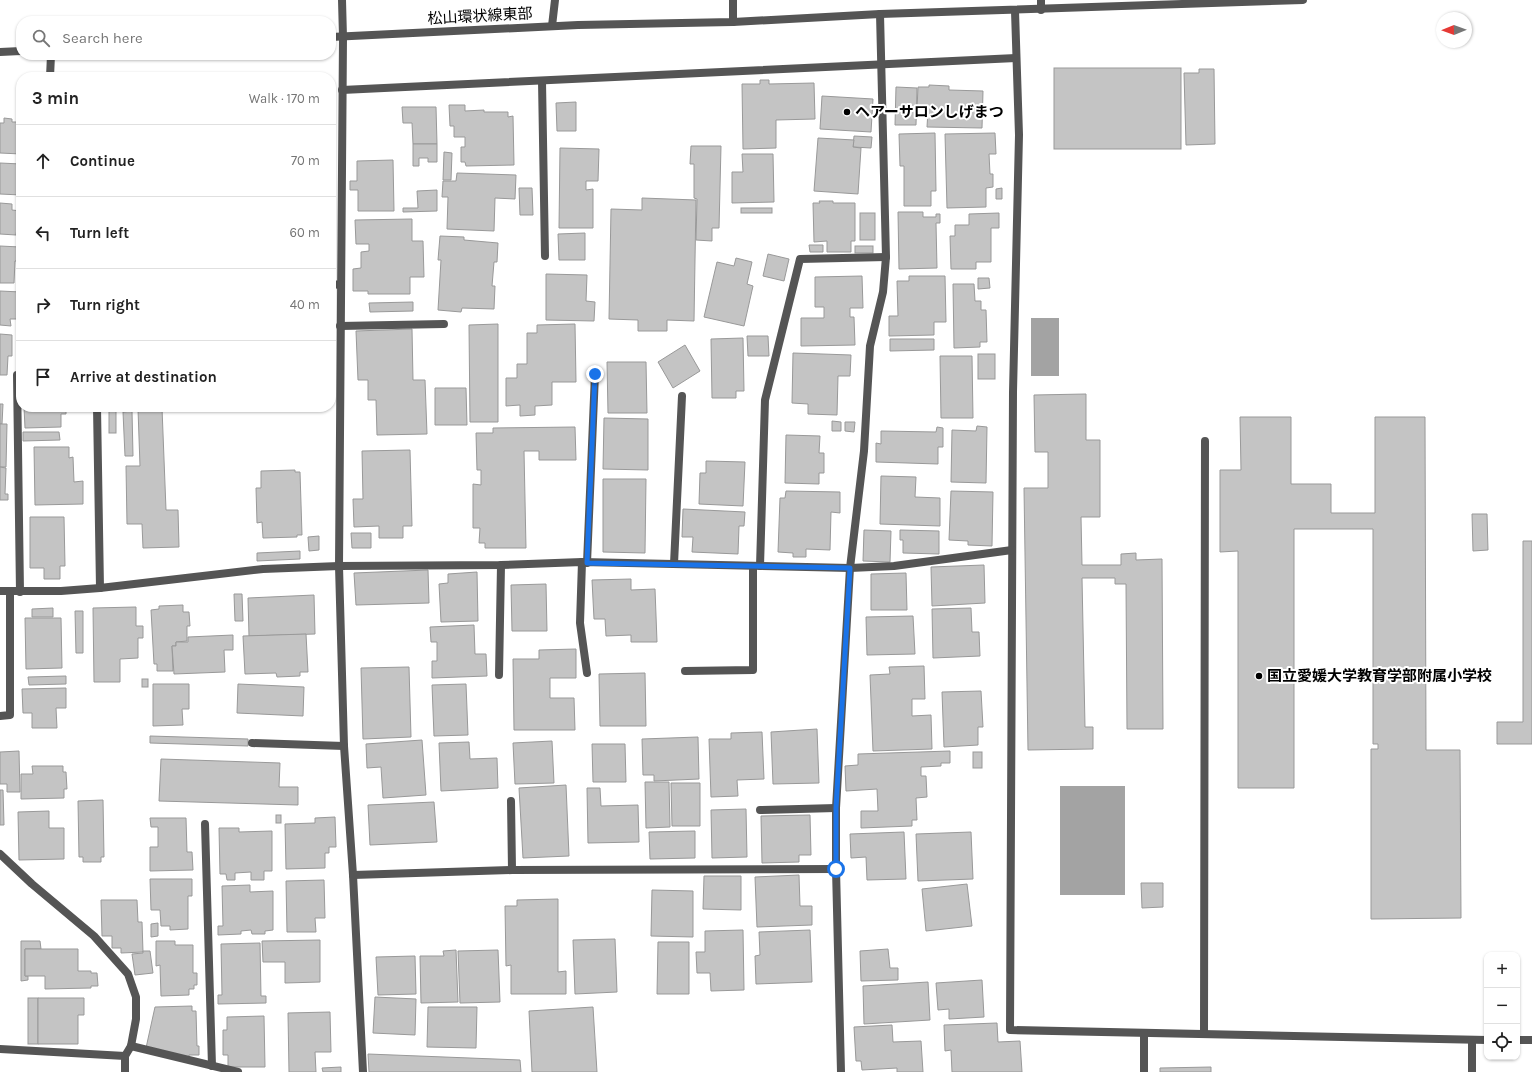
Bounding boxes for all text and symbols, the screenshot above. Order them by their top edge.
street label: 松山環状線東部 [427,4,533,28]
north arrow [1436,12,1472,48]
search box [16,16,336,60]
icon: search [30,27,52,49]
text: Search here [62,29,143,47]
text: 3 min [32,88,79,108]
text: Walk · 170 m [249,91,320,106]
place label: ヘアーサロンしげまつ [855,103,1004,121]
marker: ヘアーサロンしげまつ [842,107,852,117]
icon: ahead [32,150,54,172]
text: Continue [70,152,135,170]
text: 70 m [291,153,320,168]
icon: left [32,222,54,244]
text: Turn left [70,224,129,242]
text: 60 m [290,225,320,240]
icon: right [32,294,54,316]
text: Turn right [70,296,140,314]
text: 40 m [290,297,320,312]
route end [586,365,604,383]
icon: arrive [32,366,54,388]
text: Arrive at destination [70,368,217,386]
place label: 国立愛媛大学教育学部附属小学校 [1267,667,1492,685]
marker: 国立愛媛大学教育学部附属小学校 [1254,671,1264,681]
route start [827,860,845,878]
map controls [1484,952,1520,1060]
button: + [1484,952,1520,988]
button: − [1484,988,1520,1024]
button: locate [1484,1024,1520,1060]

